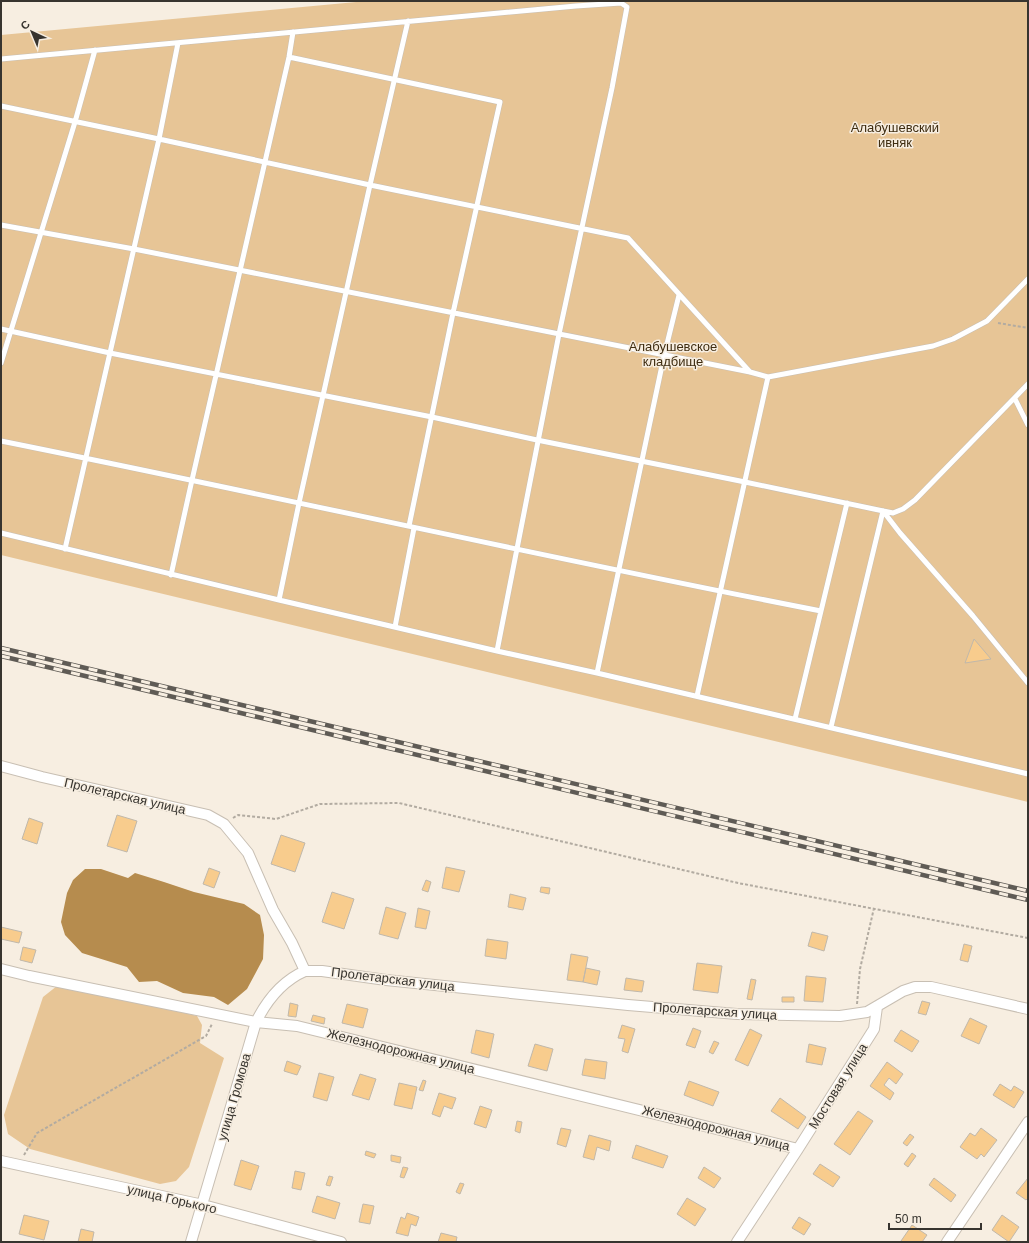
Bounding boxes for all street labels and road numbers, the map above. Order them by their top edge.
street label: Пролетарская улица [63,775,188,817]
street label: Пролетарская улица [330,964,456,994]
street label: Пролетарская улица [652,999,778,1023]
street label: Железнодорожная улица [325,1025,477,1077]
street label: Мостовая улица [806,1040,871,1132]
street label: улица Громова [214,1051,254,1142]
street label: Железнодорожная улица [640,1102,792,1154]
street label: улица Горького [126,1181,218,1217]

